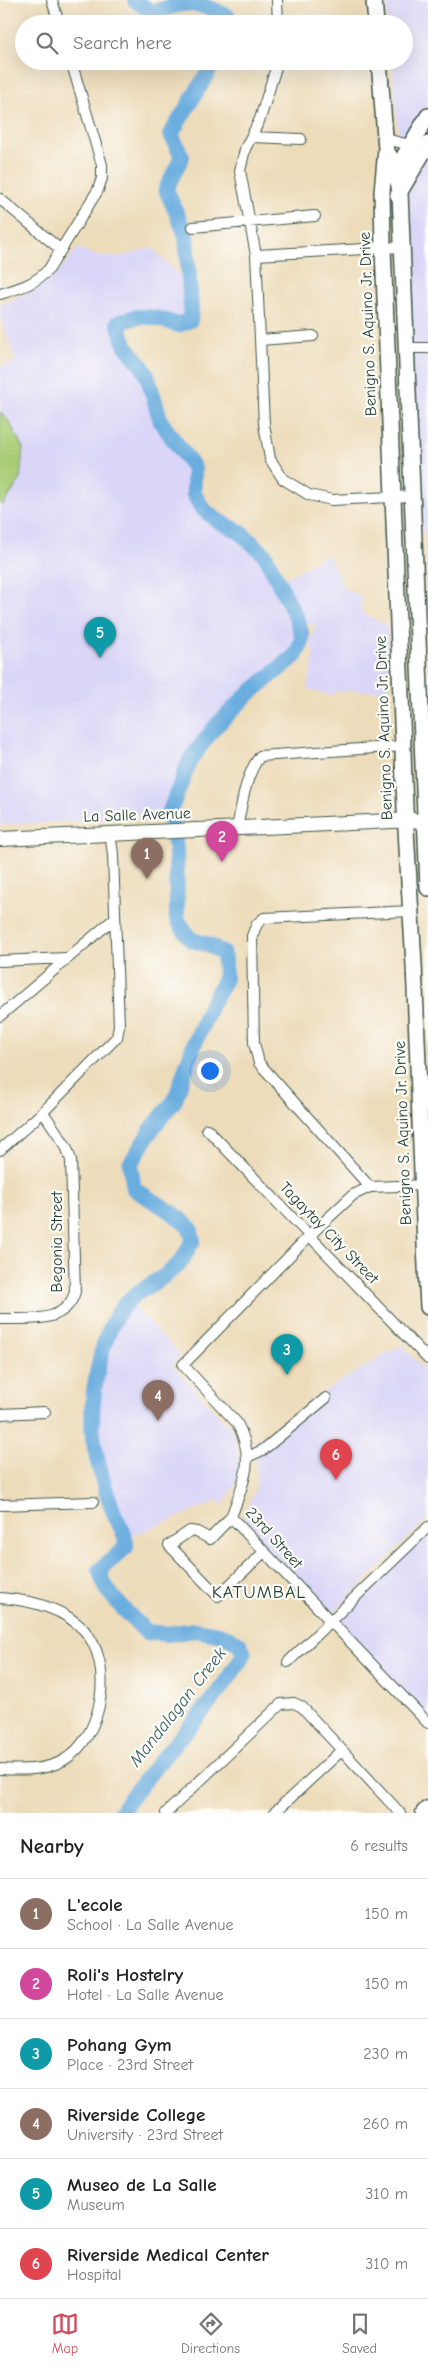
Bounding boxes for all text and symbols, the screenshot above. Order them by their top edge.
search box [15,15,413,70]
icon: search [33,29,61,57]
text: Search here [73,32,172,54]
street label: Benigno S. Aquino Jr. Drive [356,231,380,417]
pin: 5 [84,617,116,658]
street label: Benigno S. Aquino Jr. Drive [372,635,396,821]
street label: La Salle Avenue [83,804,191,826]
pin: 2 [206,821,238,862]
pin: 1 [131,838,163,879]
street label: Benigno S. Aquino Jr. Drive [391,1040,415,1226]
your location [197,1058,223,1084]
street label: Tagaytay City Street [276,1178,382,1288]
street label: Begonia Street [48,1191,66,1293]
pin: 3 [271,1334,303,1375]
pin: 4 [142,1380,174,1421]
pin: 6 [320,1439,352,1480]
street label: 23rd Street [242,1504,306,1573]
district label: KATUMBAL [212,1582,306,1603]
water label: Mandalagan Creek [124,1643,231,1772]
text: Nearby [20,1834,84,1858]
text: 6 results [350,1837,408,1855]
text: L'ecole [67,1894,123,1916]
text: 1 [33,1905,39,1923]
text: 150 m [365,1905,408,1923]
text: School · La Salle Avenue [67,1916,234,1934]
text: Roli's Hostelry [67,1964,183,1986]
text: 2 [32,1975,40,1993]
text: 150 m [365,1975,408,1993]
text: Hotel · La Salle Avenue [67,1986,224,2004]
text: Pohang Gym [67,2034,172,2056]
text: 3 [32,2045,40,2063]
text: 230 m [363,2045,408,2063]
text: Place · 23rd Street [67,2056,193,2074]
text: Riverside College [67,2104,205,2126]
text: 4 [32,2115,40,2133]
text: 260 m [363,2115,408,2133]
text: University · 23rd Street [67,2126,223,2144]
text: Museo de La Salle [67,2174,217,2196]
text: 5 [32,2185,40,2203]
text: 310 m [365,2185,408,2203]
text: Museum [67,2196,125,2214]
text: Riverside Medical Center [67,2244,269,2266]
text: 6 [32,2255,40,2273]
text: 310 m [365,2255,408,2273]
text: Hospital [67,2266,122,2284]
tab: Map [51,2310,79,2357]
tab: Directions [181,2310,240,2357]
tab: Saved [342,2310,377,2357]

